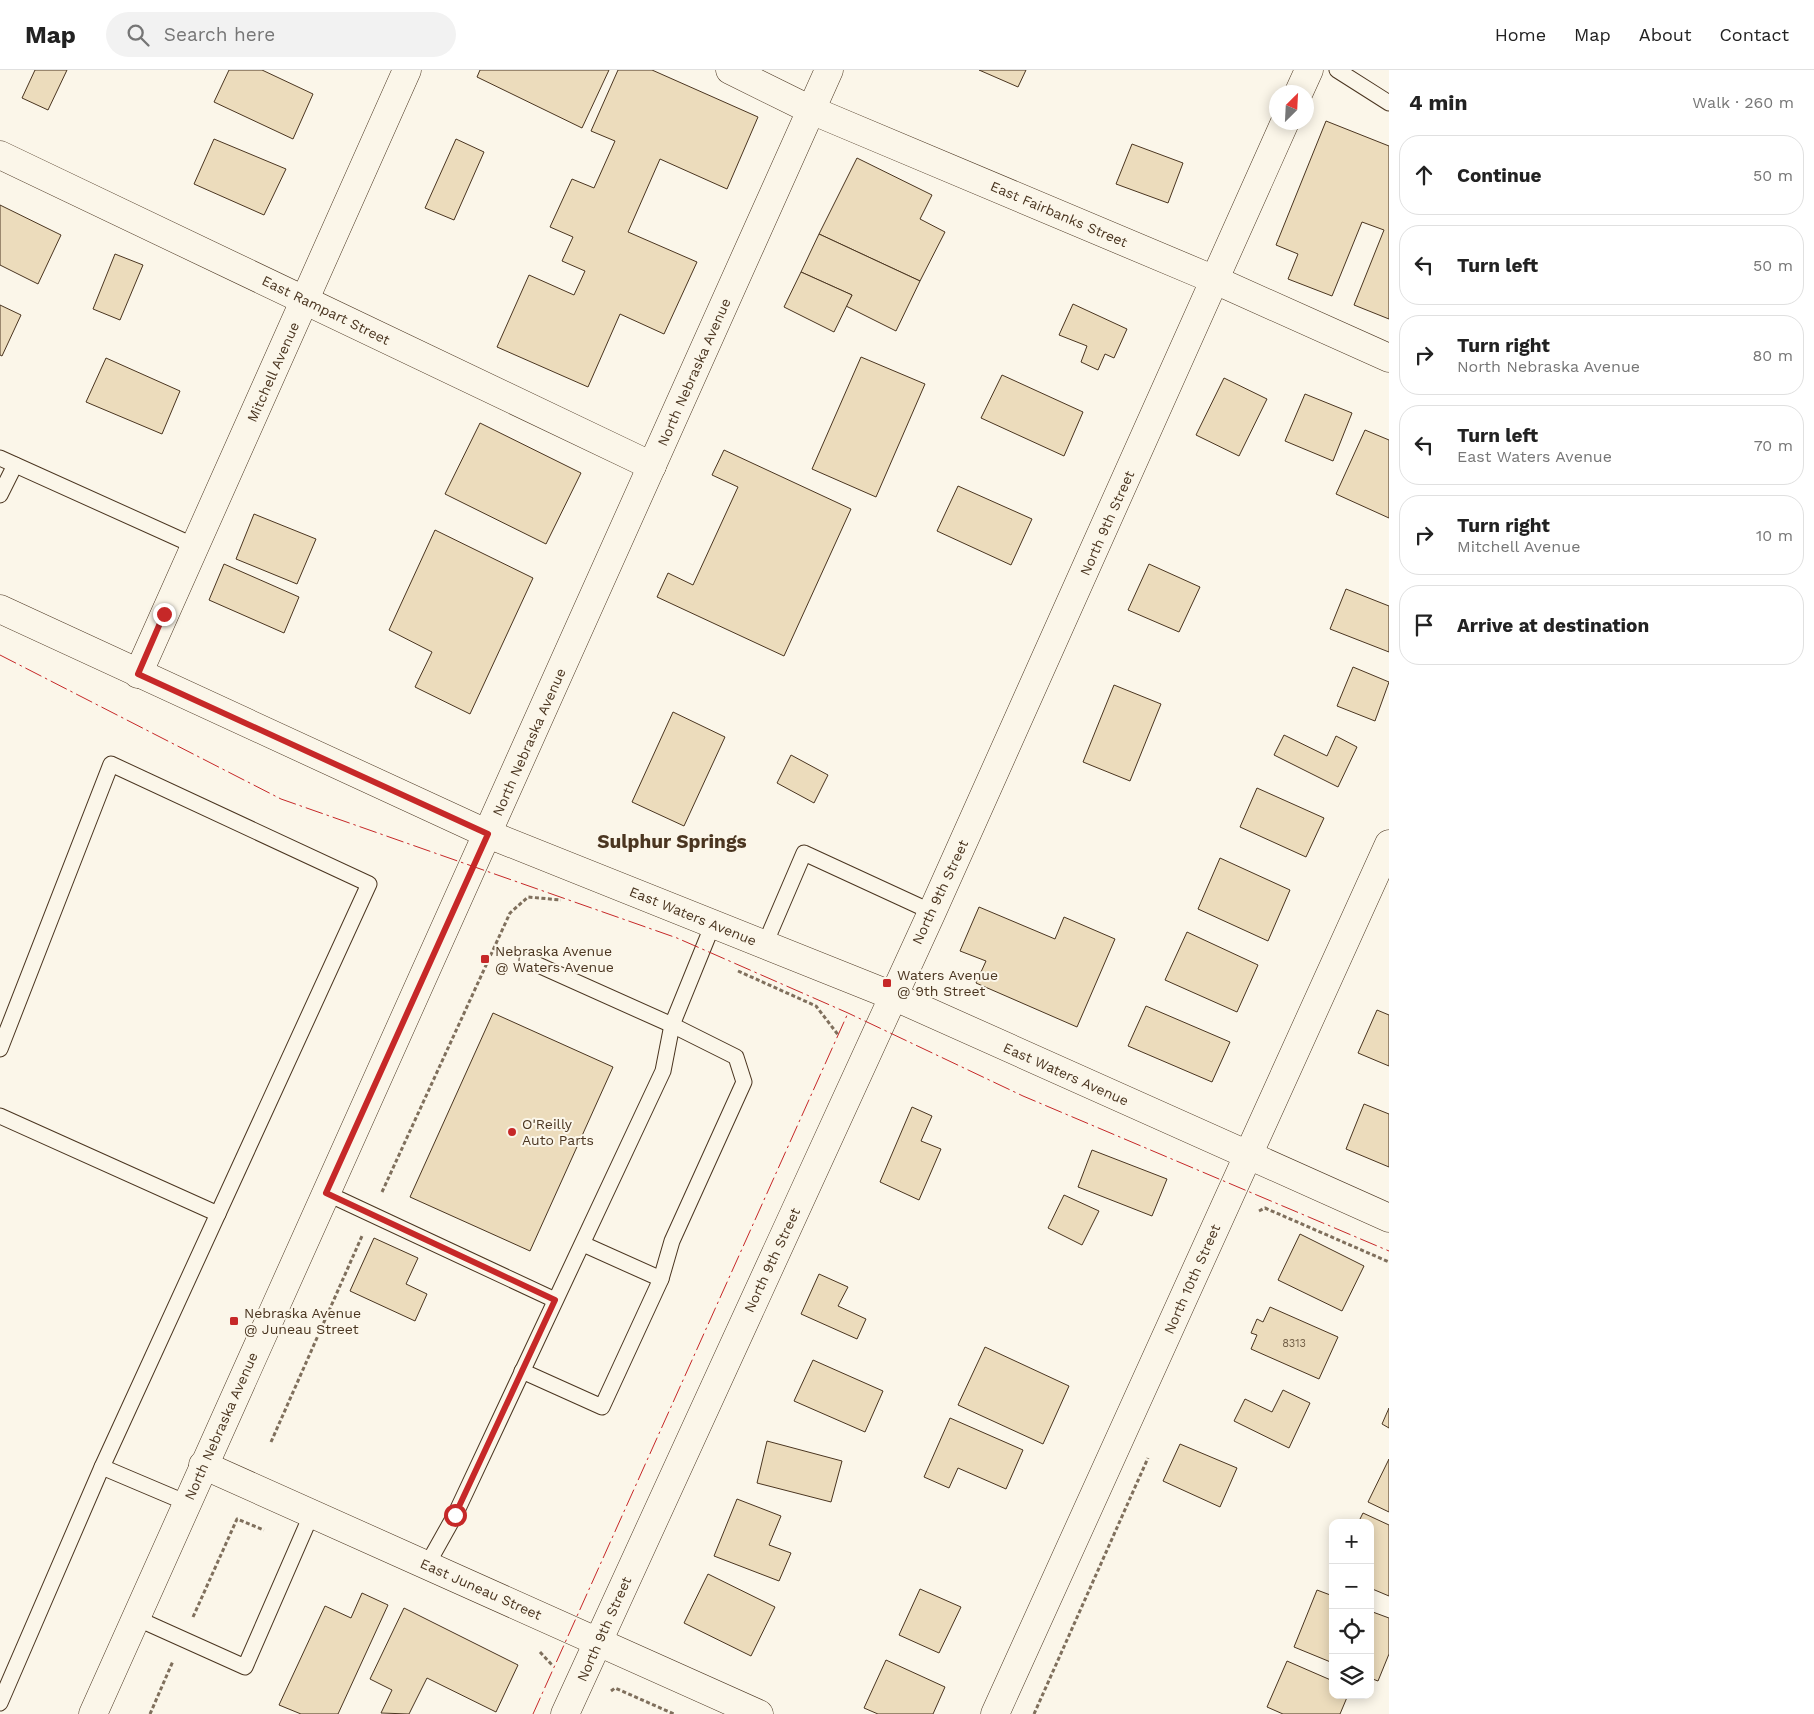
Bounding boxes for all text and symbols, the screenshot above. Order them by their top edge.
search box [106,12,456,57]
text: Map [25,21,76,49]
icon: search [124,21,152,49]
text: Search here [164,23,275,46]
text: Home [1495,24,1546,45]
text: Map [1574,24,1611,45]
text: About [1639,24,1691,45]
text: Contact [1719,24,1789,45]
north arrow [1269,85,1314,130]
text: 4 min [1409,90,1467,115]
text: Walk · 260 m [1692,93,1794,112]
icon: ahead [1410,161,1438,189]
text: Continue [1457,164,1541,187]
text: 50 m [1753,166,1793,185]
street label: East Fairbanks Street [988,178,1130,250]
icon: left [1410,251,1438,279]
text: Turn left [1457,254,1538,277]
text: 50 m [1753,256,1793,275]
street label: East Rampart Street [259,272,393,348]
street label: North Nebraska Avenue [654,296,734,448]
street label: Mitchell Avenue [244,319,302,425]
text: Turn right [1457,334,1550,357]
icon: right [1410,341,1438,369]
text: 80 m [1752,346,1793,365]
text: North Nebraska Avenue [1457,357,1640,376]
text: Turn left [1457,424,1538,447]
icon: left [1410,431,1438,459]
text: 70 m [1754,436,1793,455]
text: East Waters Avenue [1457,447,1612,466]
street label: North 9th Street [1077,468,1137,578]
text: Turn right [1457,514,1550,537]
icon: right [1410,521,1438,549]
text: 10 m [1756,526,1793,545]
text: Mitchell Avenue [1457,537,1580,556]
route end [153,603,176,626]
icon: arrive [1410,611,1438,639]
text: Arrive at destination [1457,614,1649,637]
street label: North Nebraska Avenue [489,666,569,818]
district label: Sulphur Springs [597,830,747,853]
street label: North 9th Street [909,837,971,947]
street label: East Waters Avenue [627,883,759,949]
place label: Nebraska Avenue @ Waters Avenue [495,943,614,975]
marker: Nebraska Avenue @ Waters Avenue [479,953,491,965]
place label: Waters Avenue @ 9th Street [897,967,998,999]
marker: Waters Avenue @ 9th Street [881,977,893,989]
street label: East Waters Avenue [1001,1039,1131,1109]
place label: O'Reilly Auto Parts [522,1116,594,1148]
marker: O'Reilly Auto Parts [506,1126,518,1138]
street label: North 9th Street [741,1205,803,1315]
street label: North 10th Street [1161,1222,1223,1336]
place label: Nebraska Avenue @ Juneau Street [244,1305,361,1337]
marker: Nebraska Avenue @ Juneau Street [228,1315,240,1327]
house number: 8313 [1282,1337,1306,1350]
street label: North Nebraska Avenue [181,1350,261,1502]
route start [444,1504,467,1527]
map controls [1329,1519,1374,1699]
button: + [1329,1519,1374,1564]
street label: East Juneau Street [418,1555,544,1623]
button: − [1329,1564,1374,1609]
street label: North 9th Street [574,1574,634,1684]
button: locate [1329,1609,1374,1654]
button: layers [1329,1654,1374,1699]

